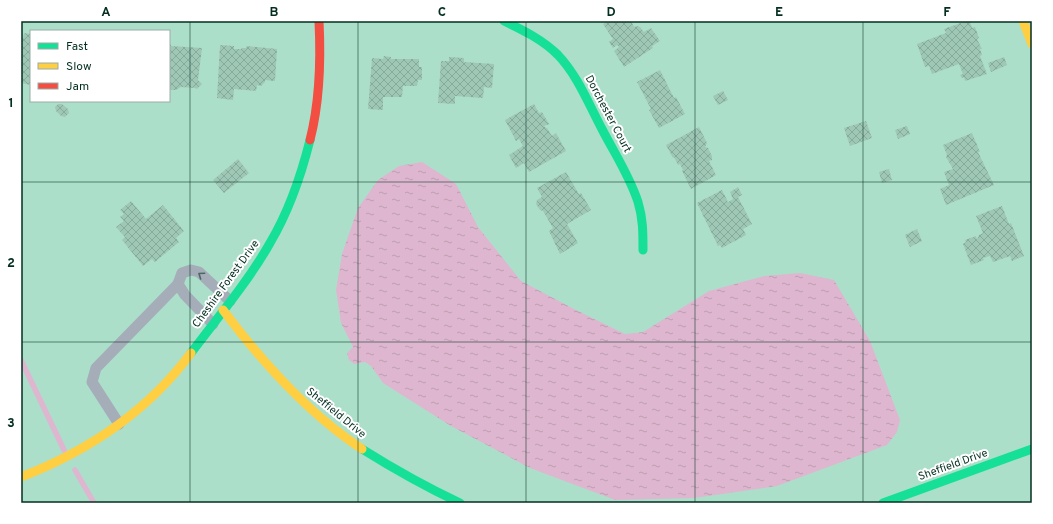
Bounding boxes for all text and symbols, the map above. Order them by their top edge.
text: A [101,5,111,21]
text: B [270,5,279,21]
text: C [438,5,446,21]
text: D [606,5,616,21]
text: E [775,5,783,21]
text: F [943,5,951,21]
legend [30,30,170,102]
text: Fast [66,39,88,55]
text: Slow [66,59,92,75]
street label: Dorchester Court [582,73,634,155]
text: Jam [66,79,89,95]
text: 1 [8,96,14,112]
street label: Cheshire Forest Drive [189,237,263,331]
text: 2 [7,256,15,272]
one-way arrow [199,273,206,280]
street label: Sheffield Drive [303,385,369,441]
text: 3 [7,416,15,432]
street label: Sheffield Drive [916,446,990,484]

